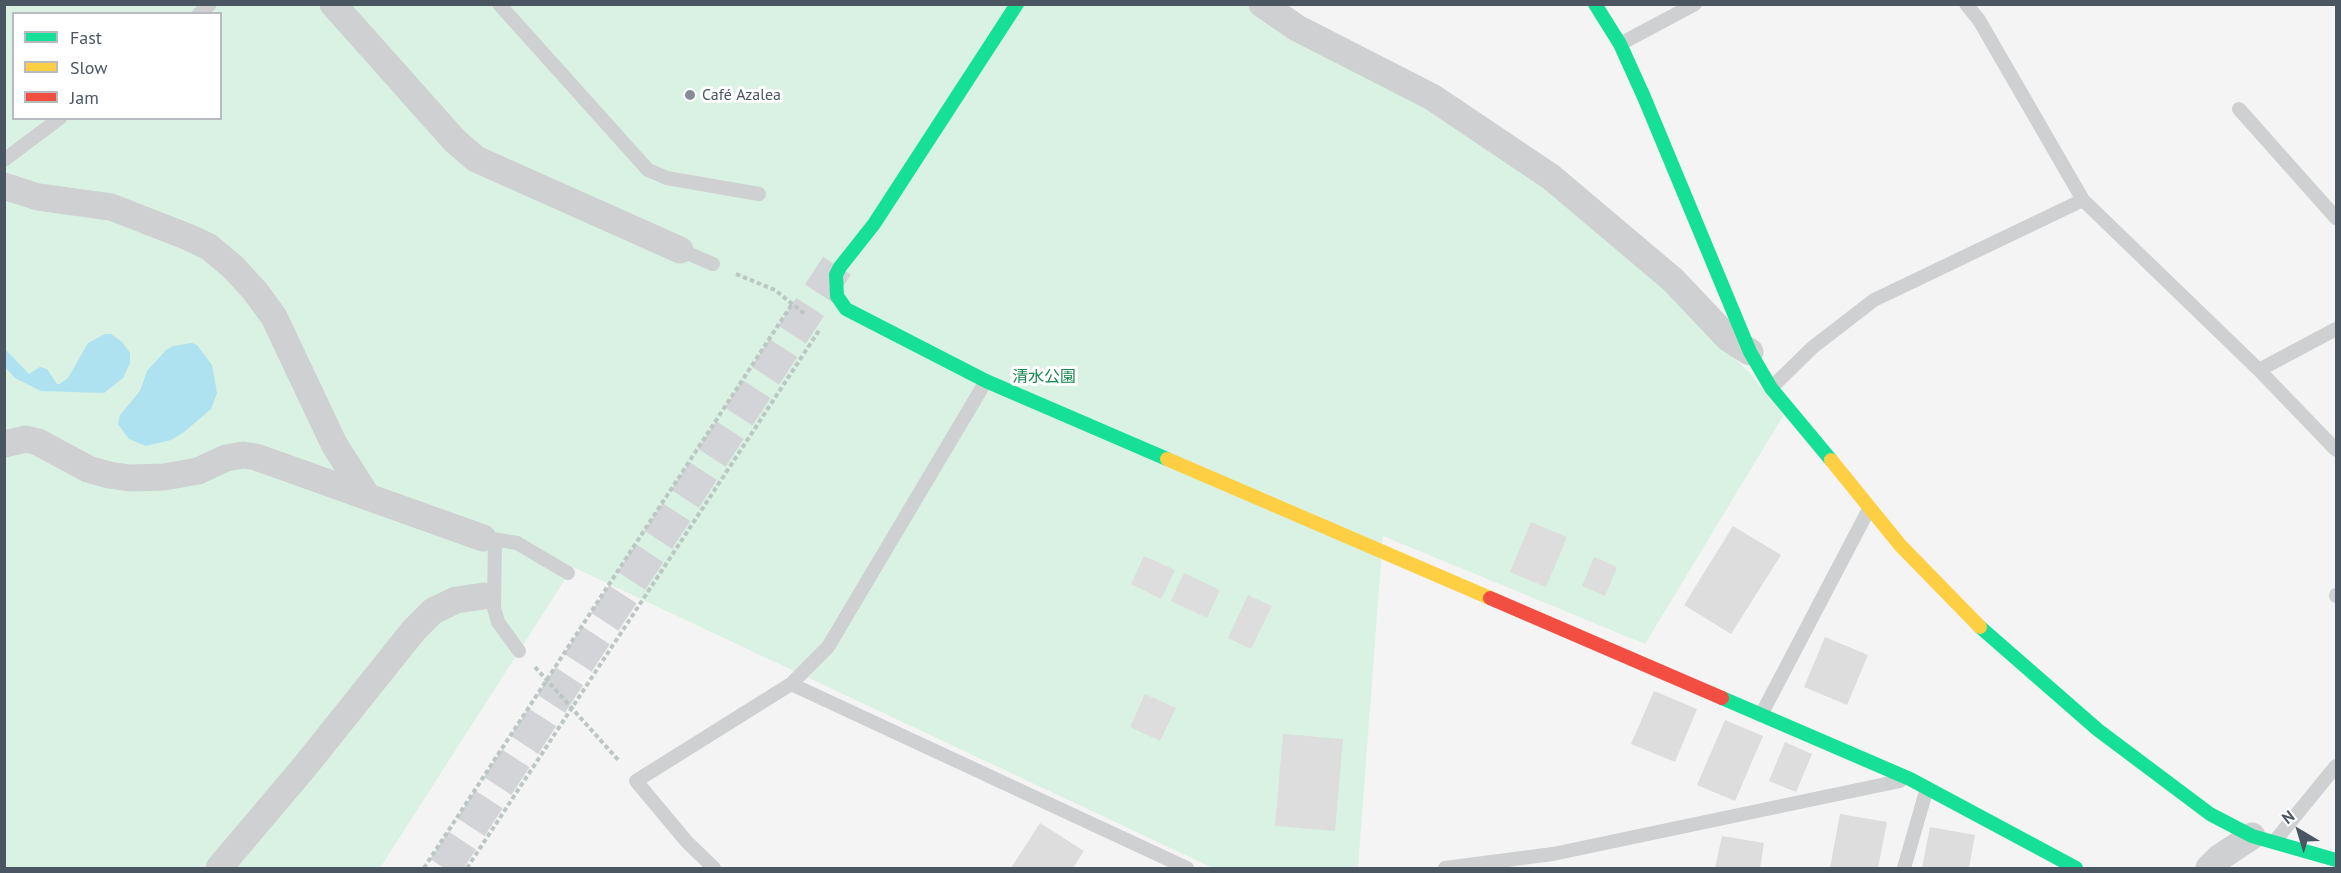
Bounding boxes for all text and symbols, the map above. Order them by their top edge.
legend [12,12,222,120]
text: Fast [70,26,102,49]
text: Slow [70,56,108,79]
place label: Café Azalea [702,85,781,105]
text: Jam [70,86,99,109]
marker: Café Azalea [683,88,697,102]
park label: 清水公園 [1012,367,1076,387]
north arrow [2269,801,2329,861]
text: N [2278,806,2298,828]

